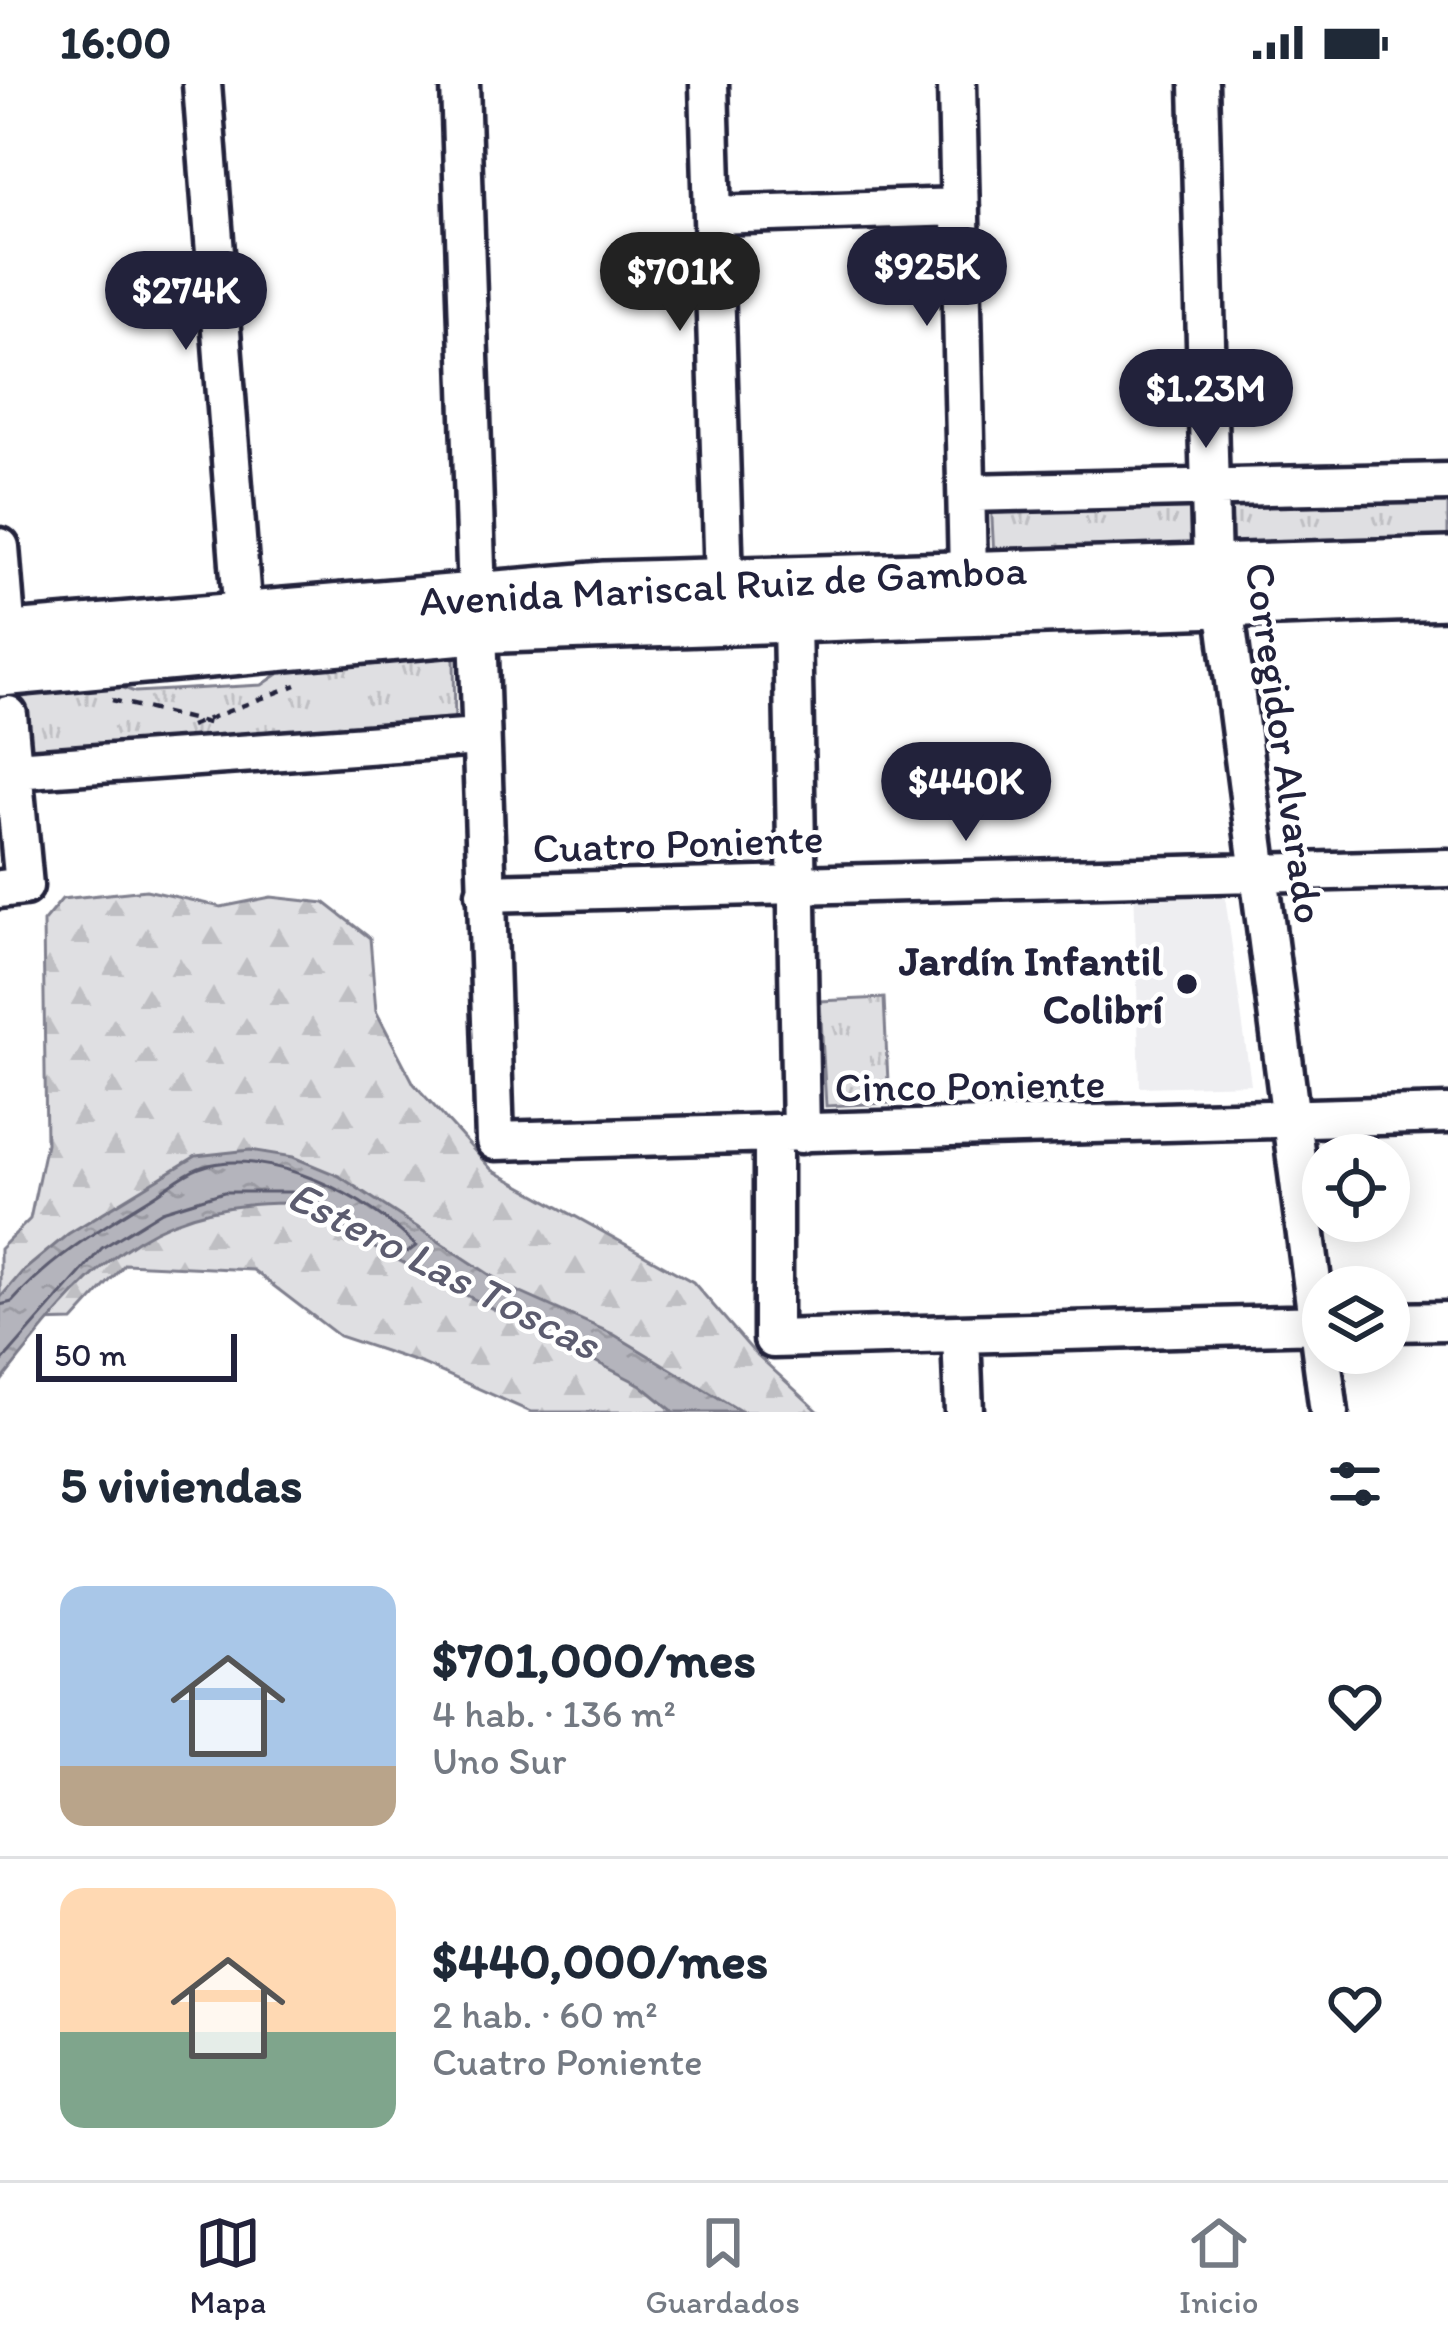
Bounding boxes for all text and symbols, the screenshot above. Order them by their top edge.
text: 16:00 [60,15,171,69]
pin: $925K [843,227,1011,329]
pin: $701K [596,232,764,334]
text: $925K [874,242,980,289]
text: $701K [627,247,733,294]
pin: $274K [102,251,270,353]
text: $274K [132,266,240,313]
pin: $1.23M [1108,349,1304,451]
text: $1.23M [1146,364,1266,411]
street label: Avenida Mariscal Ruiz de Gamboa [418,544,1028,626]
street label: Corregidor Alvarado [1234,559,1336,927]
pin: $440K [882,742,1050,844]
text: $440K [908,757,1024,804]
street label: Cuatro Poniente [531,812,825,874]
place label: Jardín Infantil Colibrí [898,935,1163,1034]
marker: Jardín Infantil Colibrí [1174,971,1200,997]
street label: Cinco Poniente [834,1057,1106,1113]
map controls [1302,1134,1410,1374]
button: locate [1302,1134,1410,1242]
water label: Estero Las Toscas [279,1167,610,1372]
button: layers [1302,1266,1410,1374]
scale bar [36,1328,237,1381]
text: 50 m [54,1335,127,1374]
icon: filters [1322,1451,1388,1517]
text: 5 viviendas [60,1454,303,1515]
text: $701,000/mes [432,1629,756,1690]
icon: home [156,1634,300,1778]
icon: heart [1322,1673,1388,1739]
text: 4 hab. · 136 m² [432,1690,676,1737]
text: Uno Sur [432,1737,566,1784]
text: $440,000/mes [432,1930,768,1991]
icon: home [156,1936,300,2080]
icon: heart [1322,1975,1388,2041]
text: 2 hab. · 60 m² [432,1991,658,2038]
text: Cuatro Poniente [432,2038,703,2085]
tab: Mapa [189,2210,266,2321]
tab: Guardados [645,2210,800,2321]
tab: Inicio [1179,2210,1259,2321]

